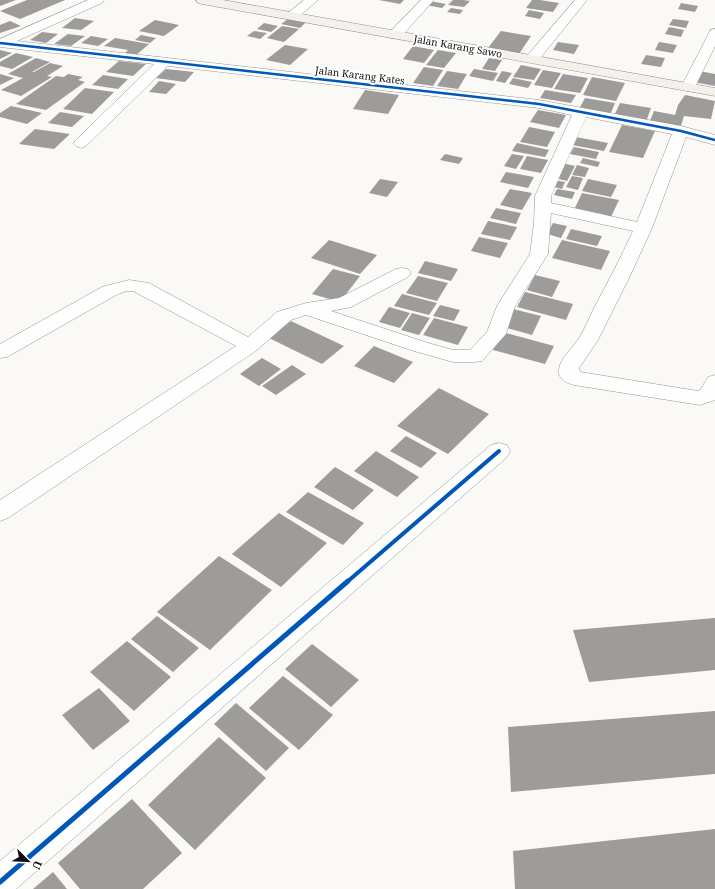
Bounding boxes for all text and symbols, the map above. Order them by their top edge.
street label: Jalan Karang Sawo [412,31,504,61]
street label: Jalan Karang Kates [313,62,406,88]
north arrow [8,841,48,881]
text: U [29,858,46,873]

